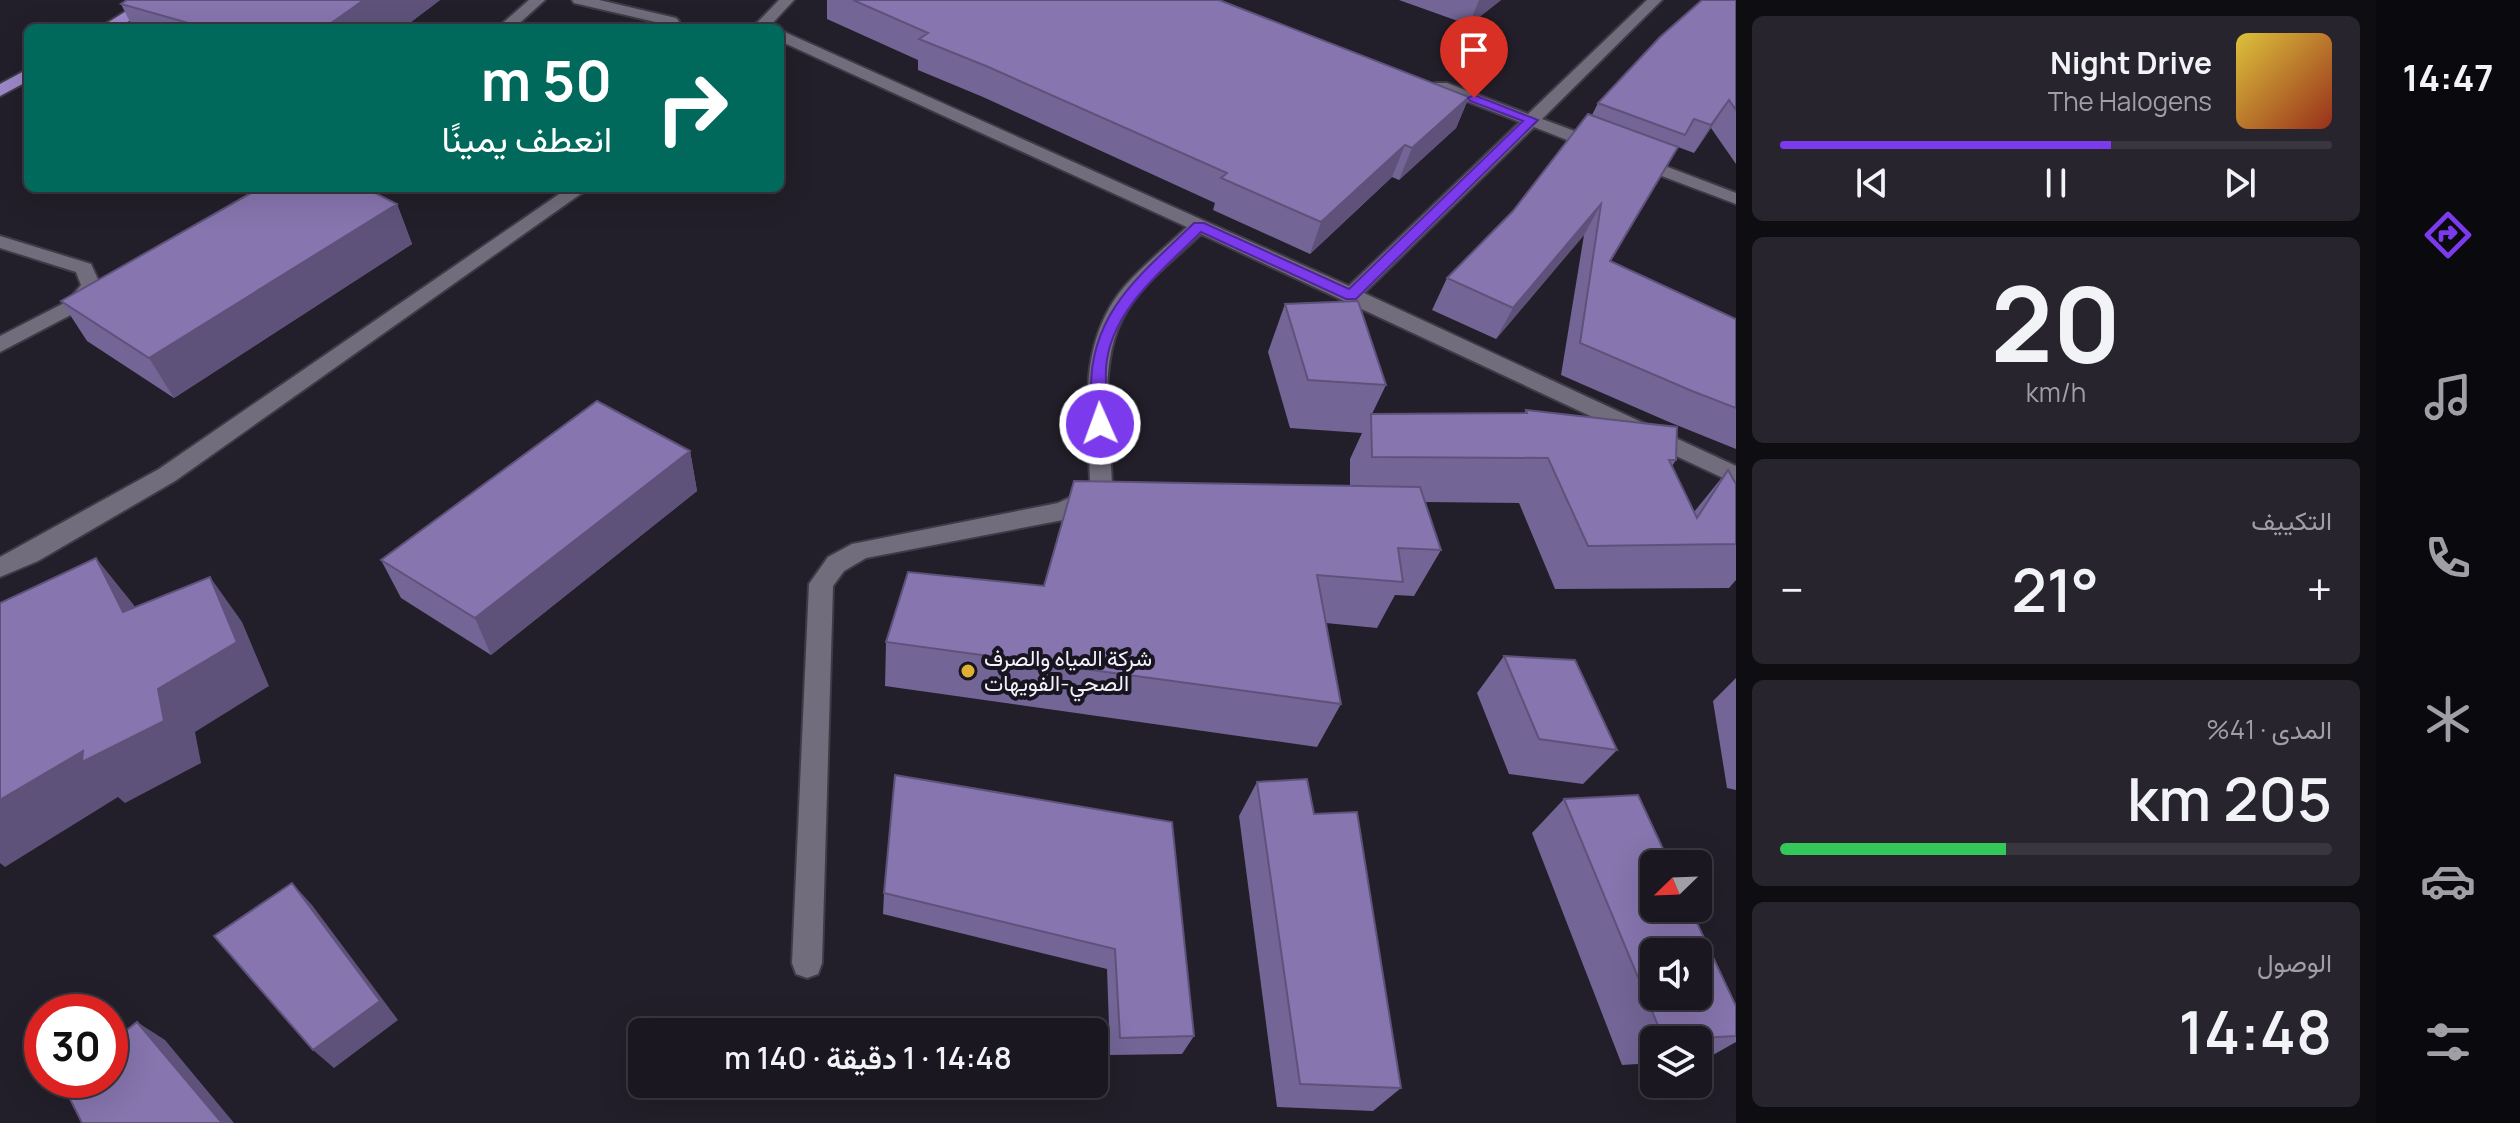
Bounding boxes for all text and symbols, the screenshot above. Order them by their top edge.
pin [1440,16,1508,98]
icon: arrive [1452,28,1496,72]
text: 50 m [481,41,612,118]
text: Night Drive [2050,42,2212,83]
text: 14:47 [2402,53,2494,102]
icon: right [640,56,744,160]
text: The Halogens [2048,83,2212,119]
text: انعطف يمينًا [441,114,612,163]
icon: previous [1850,161,1894,205]
icon: pause [2034,161,2078,205]
icon: next [2218,161,2262,205]
icon: directions [2420,207,2476,263]
text: 20 [1991,251,2121,393]
icon: music [2420,369,2476,425]
text: km/h [2026,374,2086,410]
position arrow [1058,382,1142,466]
text: التكييف [2251,502,2332,538]
icon: phone [2420,530,2476,586]
text: 21° [2011,548,2099,630]
text: − [1780,559,1804,619]
text: + [2307,559,2332,619]
place label: شركة المياه والصرف الصحي-الفويهات [984,643,1152,702]
marker: شركة المياه والصرف الصحي-الفويهات [959,662,977,680]
icon: climate [2420,691,2476,747]
text: المدى · 41% [2206,711,2332,747]
text: 205 km [2127,757,2332,839]
north arrow [1640,850,1712,922]
map controls [1640,850,1712,1098]
icon: car [2420,853,2476,909]
button: sound [1640,938,1712,1010]
text: الوصول [2257,944,2332,980]
text: 14:48 [2179,990,2332,1072]
speed limit sign: 30 [24,994,128,1098]
icon: filters [2420,1014,2476,1070]
button: layers [1640,1026,1712,1098]
text: 14:48 · 1 دقيقة · 140 m [724,1037,1012,1078]

